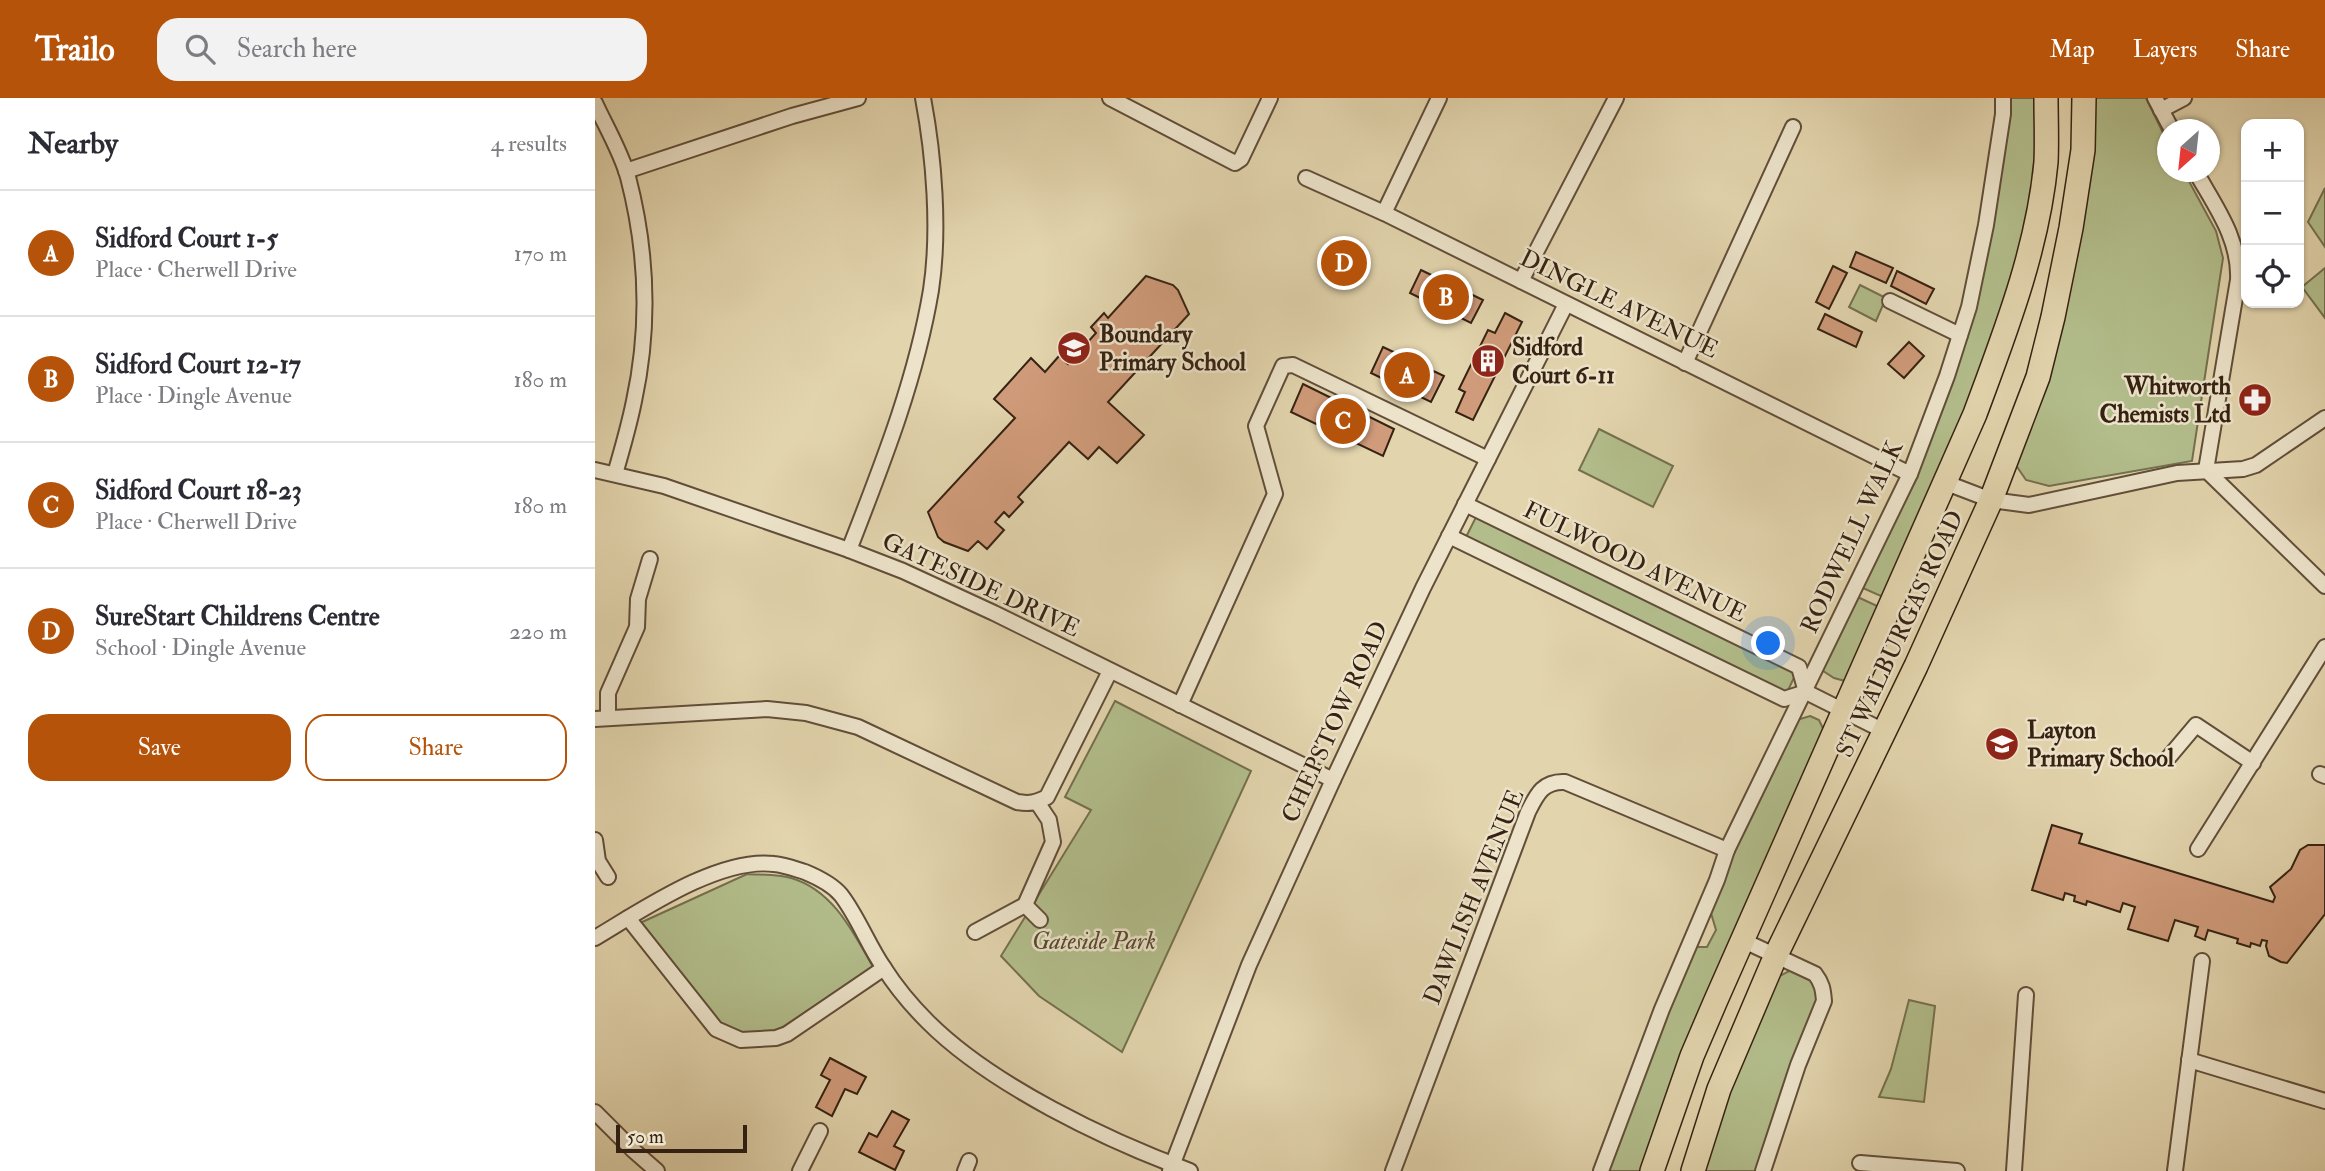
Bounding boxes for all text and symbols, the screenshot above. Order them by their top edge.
search box [157,18,647,81]
text: Trailo [35,29,115,70]
icon: search [181,30,219,68]
text: Search here [237,33,357,65]
text: Map [2050,34,2095,65]
text: Layers [2133,34,2197,65]
text: Share [2235,34,2290,65]
north arrow [2157,119,2220,182]
map controls [2241,119,2304,308]
button: + [2241,119,2304,182]
text: Nearby [28,125,118,162]
text: 4 results [491,129,567,158]
button: − [2241,182,2304,245]
text: Sidford Court 1-5 [95,223,278,255]
pin: D [1321,237,1367,289]
text: A [44,239,58,268]
text: 170 m [514,239,567,268]
street label: DINGLE AVENUE [1515,243,1723,365]
button: locate [2241,245,2304,308]
text: Place · Cherwell Drive [95,255,297,284]
pin: B [1423,271,1469,323]
place label: Boundary Primary School [1099,319,1247,378]
school or university icon: Boundary Primary School [1055,329,1093,367]
place label: Sidford Court 6-11 [1512,332,1615,391]
building icon: Sidford Court 6-11 [1469,342,1507,380]
text: Sidford Court 12-17 [95,349,301,381]
pin: A [1384,349,1430,401]
text: B [43,365,59,394]
text: 180 m [514,365,567,394]
place label: Whitworth Chemists Ltd [2100,371,2231,430]
text: Place · Dingle Avenue [95,381,292,410]
pharmacy icon: Whitworth Chemists Ltd [2236,381,2274,419]
pin: C [1320,395,1366,447]
street label: RODWELL WALK [1794,436,1910,638]
text: Sidford Court 18-23 [95,475,302,507]
text: C [43,491,59,520]
text: 180 m [514,491,567,520]
street label: FULWOOD AVENUE [1518,494,1752,630]
street label: ST WALBURGAS ROAD [1829,506,1971,762]
text: Place · Cherwell Drive [95,507,297,536]
street label: GATESIDE DRIVE [877,526,1085,644]
text: SureStart Childrens Centre [95,601,380,633]
street label: CHEPSTOW ROAD [1275,616,1395,828]
text: D [42,617,60,646]
text: 220 m [509,617,567,646]
your location [1751,626,1785,660]
text: School · Dingle Avenue [95,633,306,662]
button: Save [28,714,291,781]
button: Share [305,714,567,781]
place label: Layton Primary School [2027,715,2175,774]
school or university icon: Layton Primary School [1983,725,2021,763]
street label: DAWLISH AVENUE [1417,785,1531,1009]
park label: Gateside Park [1032,926,1156,957]
scale bar [616,1122,747,1154]
text: 50 m [627,1125,664,1149]

